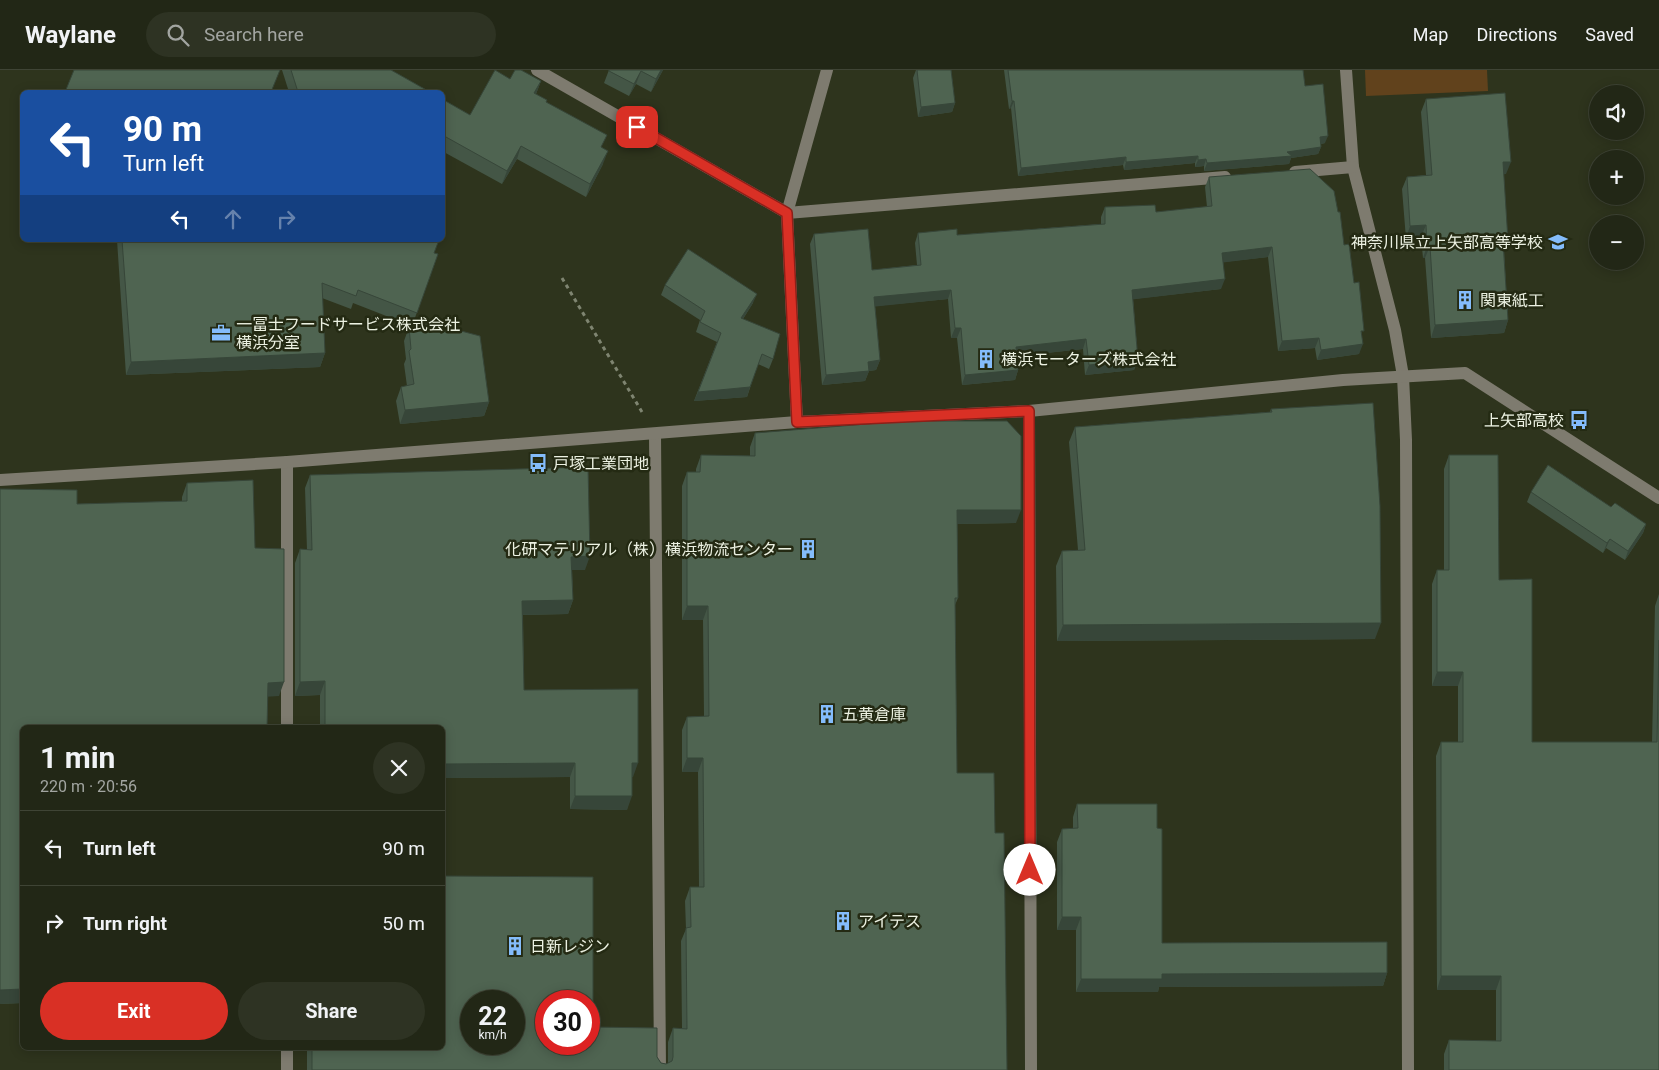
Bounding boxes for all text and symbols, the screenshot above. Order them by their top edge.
search box [146,12,496,57]
text: Waylane [25,21,116,49]
icon: search [164,21,192,49]
text: Search here [204,23,304,46]
text: Map [1413,24,1448,45]
text: Directions [1476,24,1557,45]
text: Saved [1585,24,1634,45]
map controls [1589,85,1644,270]
button: sound [1589,85,1644,140]
pin [616,106,658,148]
text: 90 m [123,109,202,150]
icon: left [40,110,105,175]
icon: arrive [623,113,651,141]
button: + [1589,150,1644,205]
text: Turn left [123,151,204,176]
icon: left [166,205,194,233]
icon: ahead [219,205,247,233]
icon: right [272,205,300,233]
button: − [1589,215,1644,270]
school or university icon: 神奈川県立上矢部高等学校 [1547,231,1569,253]
place label: 神奈川県立上矢部高等学校 [1351,233,1543,252]
building icon: 関東紙工 [1454,289,1476,311]
place label: 関東紙工 [1480,291,1544,310]
place label: 一冨士フードサービス株式会社 横浜分室 [236,315,460,352]
office icon: 一冨士フードサービス株式会社 横浜分室 [210,322,232,344]
building icon: 横浜モーターズ株式会社 [975,348,997,370]
place label: 横浜モーターズ株式会社 [1001,350,1176,369]
bus stop icon: 上矢部高校 [1568,409,1590,431]
place label: 上矢部高校 [1484,411,1564,430]
bus stop icon: 戸塚工業団地 [527,452,549,474]
place label: 戸塚工業団地 [553,454,649,473]
building icon: 化研マテリアル（株）横浜物流センター [797,538,819,560]
place label: 化研マテリアル（株）横浜物流センター [505,540,793,559]
building icon: 五黄倉庫 [816,703,838,725]
place label: 五黄倉庫 [842,705,906,724]
text: 1 min [40,740,115,775]
button: close [373,742,425,794]
text: 220 m · 20:56 [40,777,137,796]
icon: left [40,834,68,862]
text: Turn left [83,837,156,860]
text: 90 m [382,837,425,860]
position arrow [1003,843,1055,895]
icon: right [40,909,68,937]
building icon: アイテス [832,910,854,932]
text: Turn right [83,912,167,935]
text: 50 m [382,912,425,935]
place label: アイテス [858,912,921,931]
building icon: 日新レジン [504,935,526,957]
place label: 日新レジン [530,937,610,956]
button: Exit [40,982,228,1040]
button: Share [238,982,425,1040]
speed limit sign: 30 [535,990,600,1055]
text: 22 [478,1002,507,1031]
text: km/h [478,1028,507,1042]

